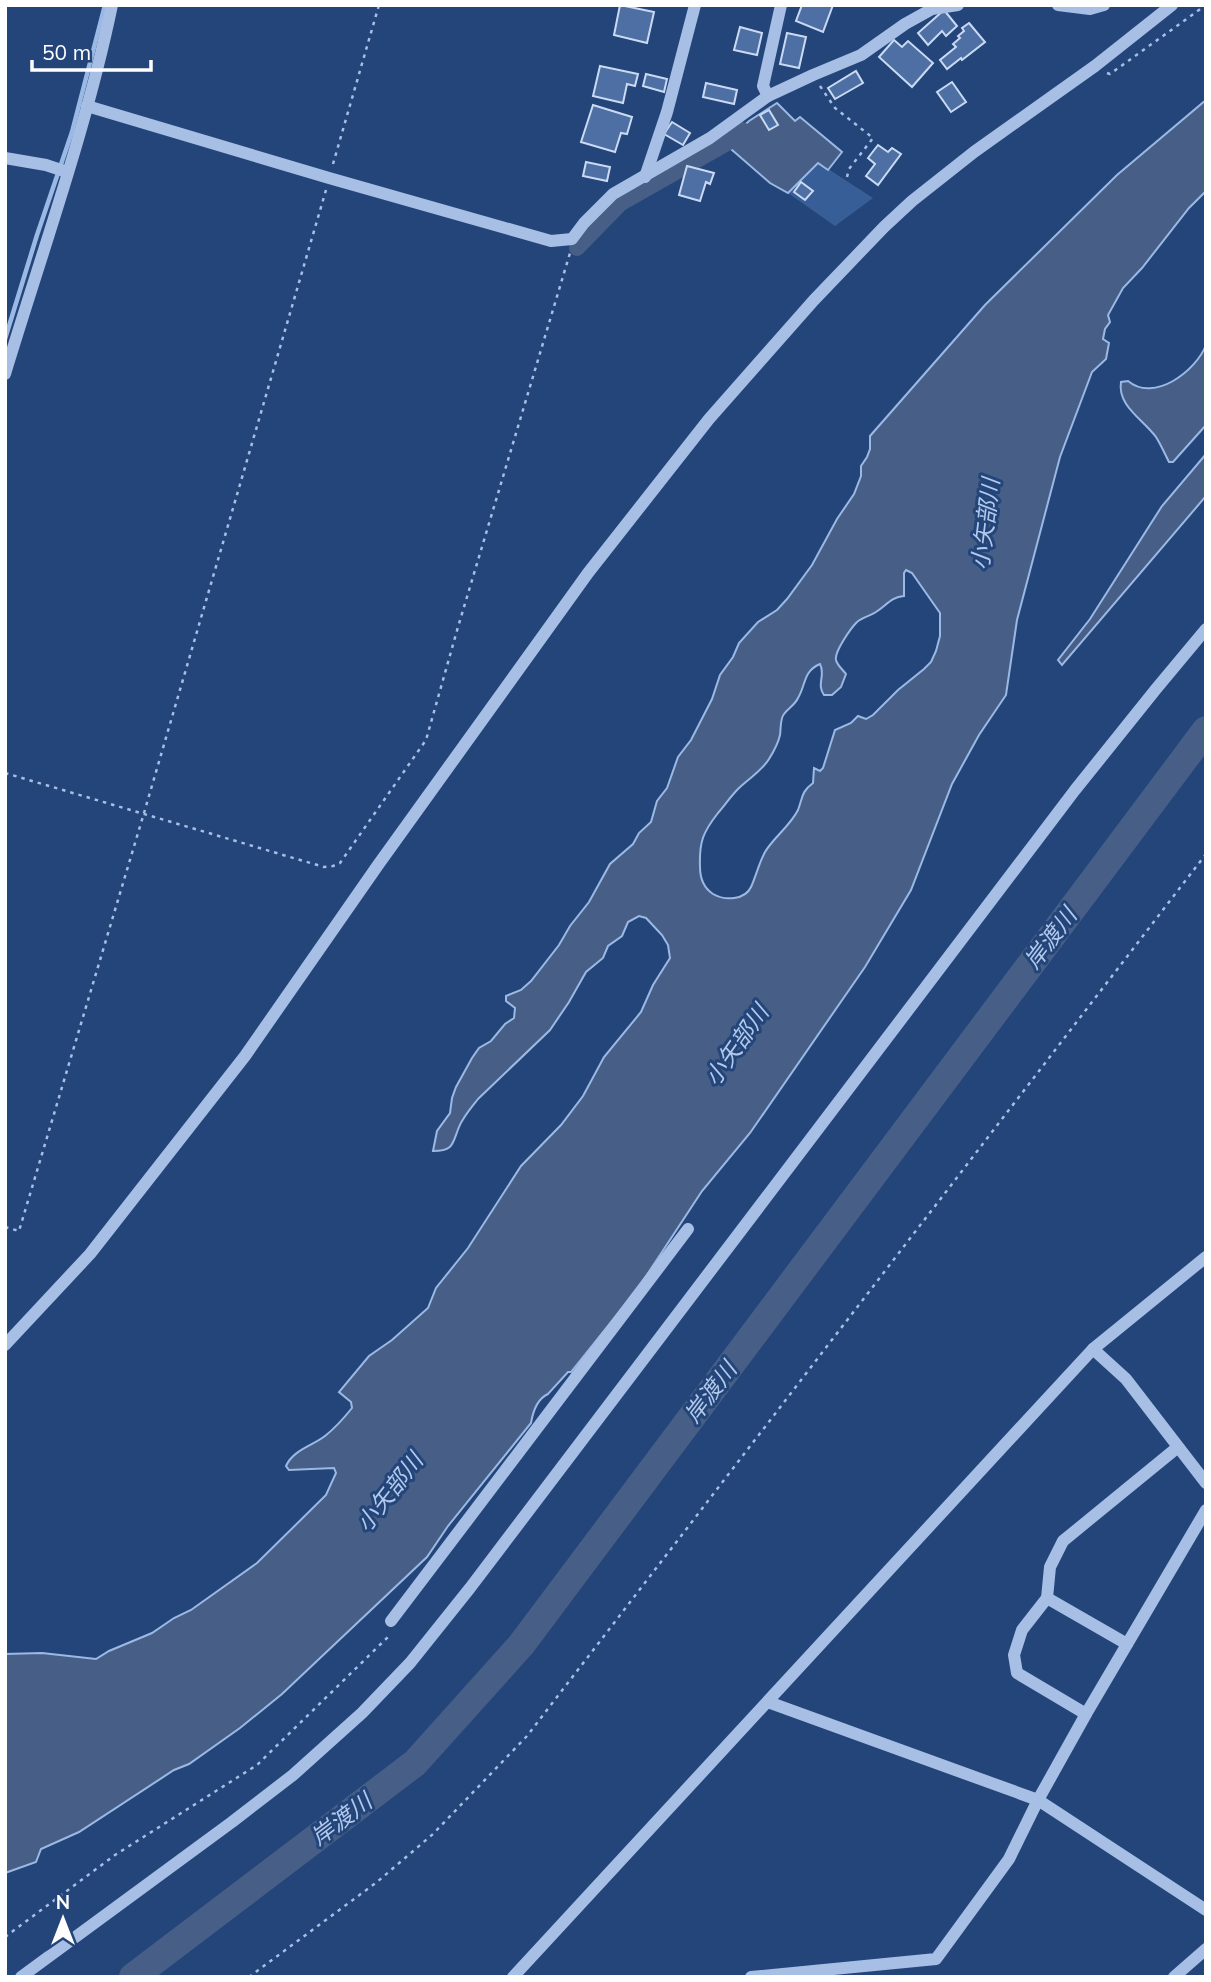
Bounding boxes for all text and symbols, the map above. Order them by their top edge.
scale bar [32,28,150,72]
text: 50 m [42,39,91,65]
water label: 小矢部川 [965,474,1005,571]
water label: 岸渡川 [1018,899,1084,974]
water label: 小矢部川 [698,997,776,1091]
water label: 岸渡川 [678,1353,744,1428]
water label: 小矢部川 [349,1444,431,1537]
water label: 岸渡川 [305,1785,380,1851]
north arrow [28,1884,98,1954]
text: N [56,1890,70,1914]

